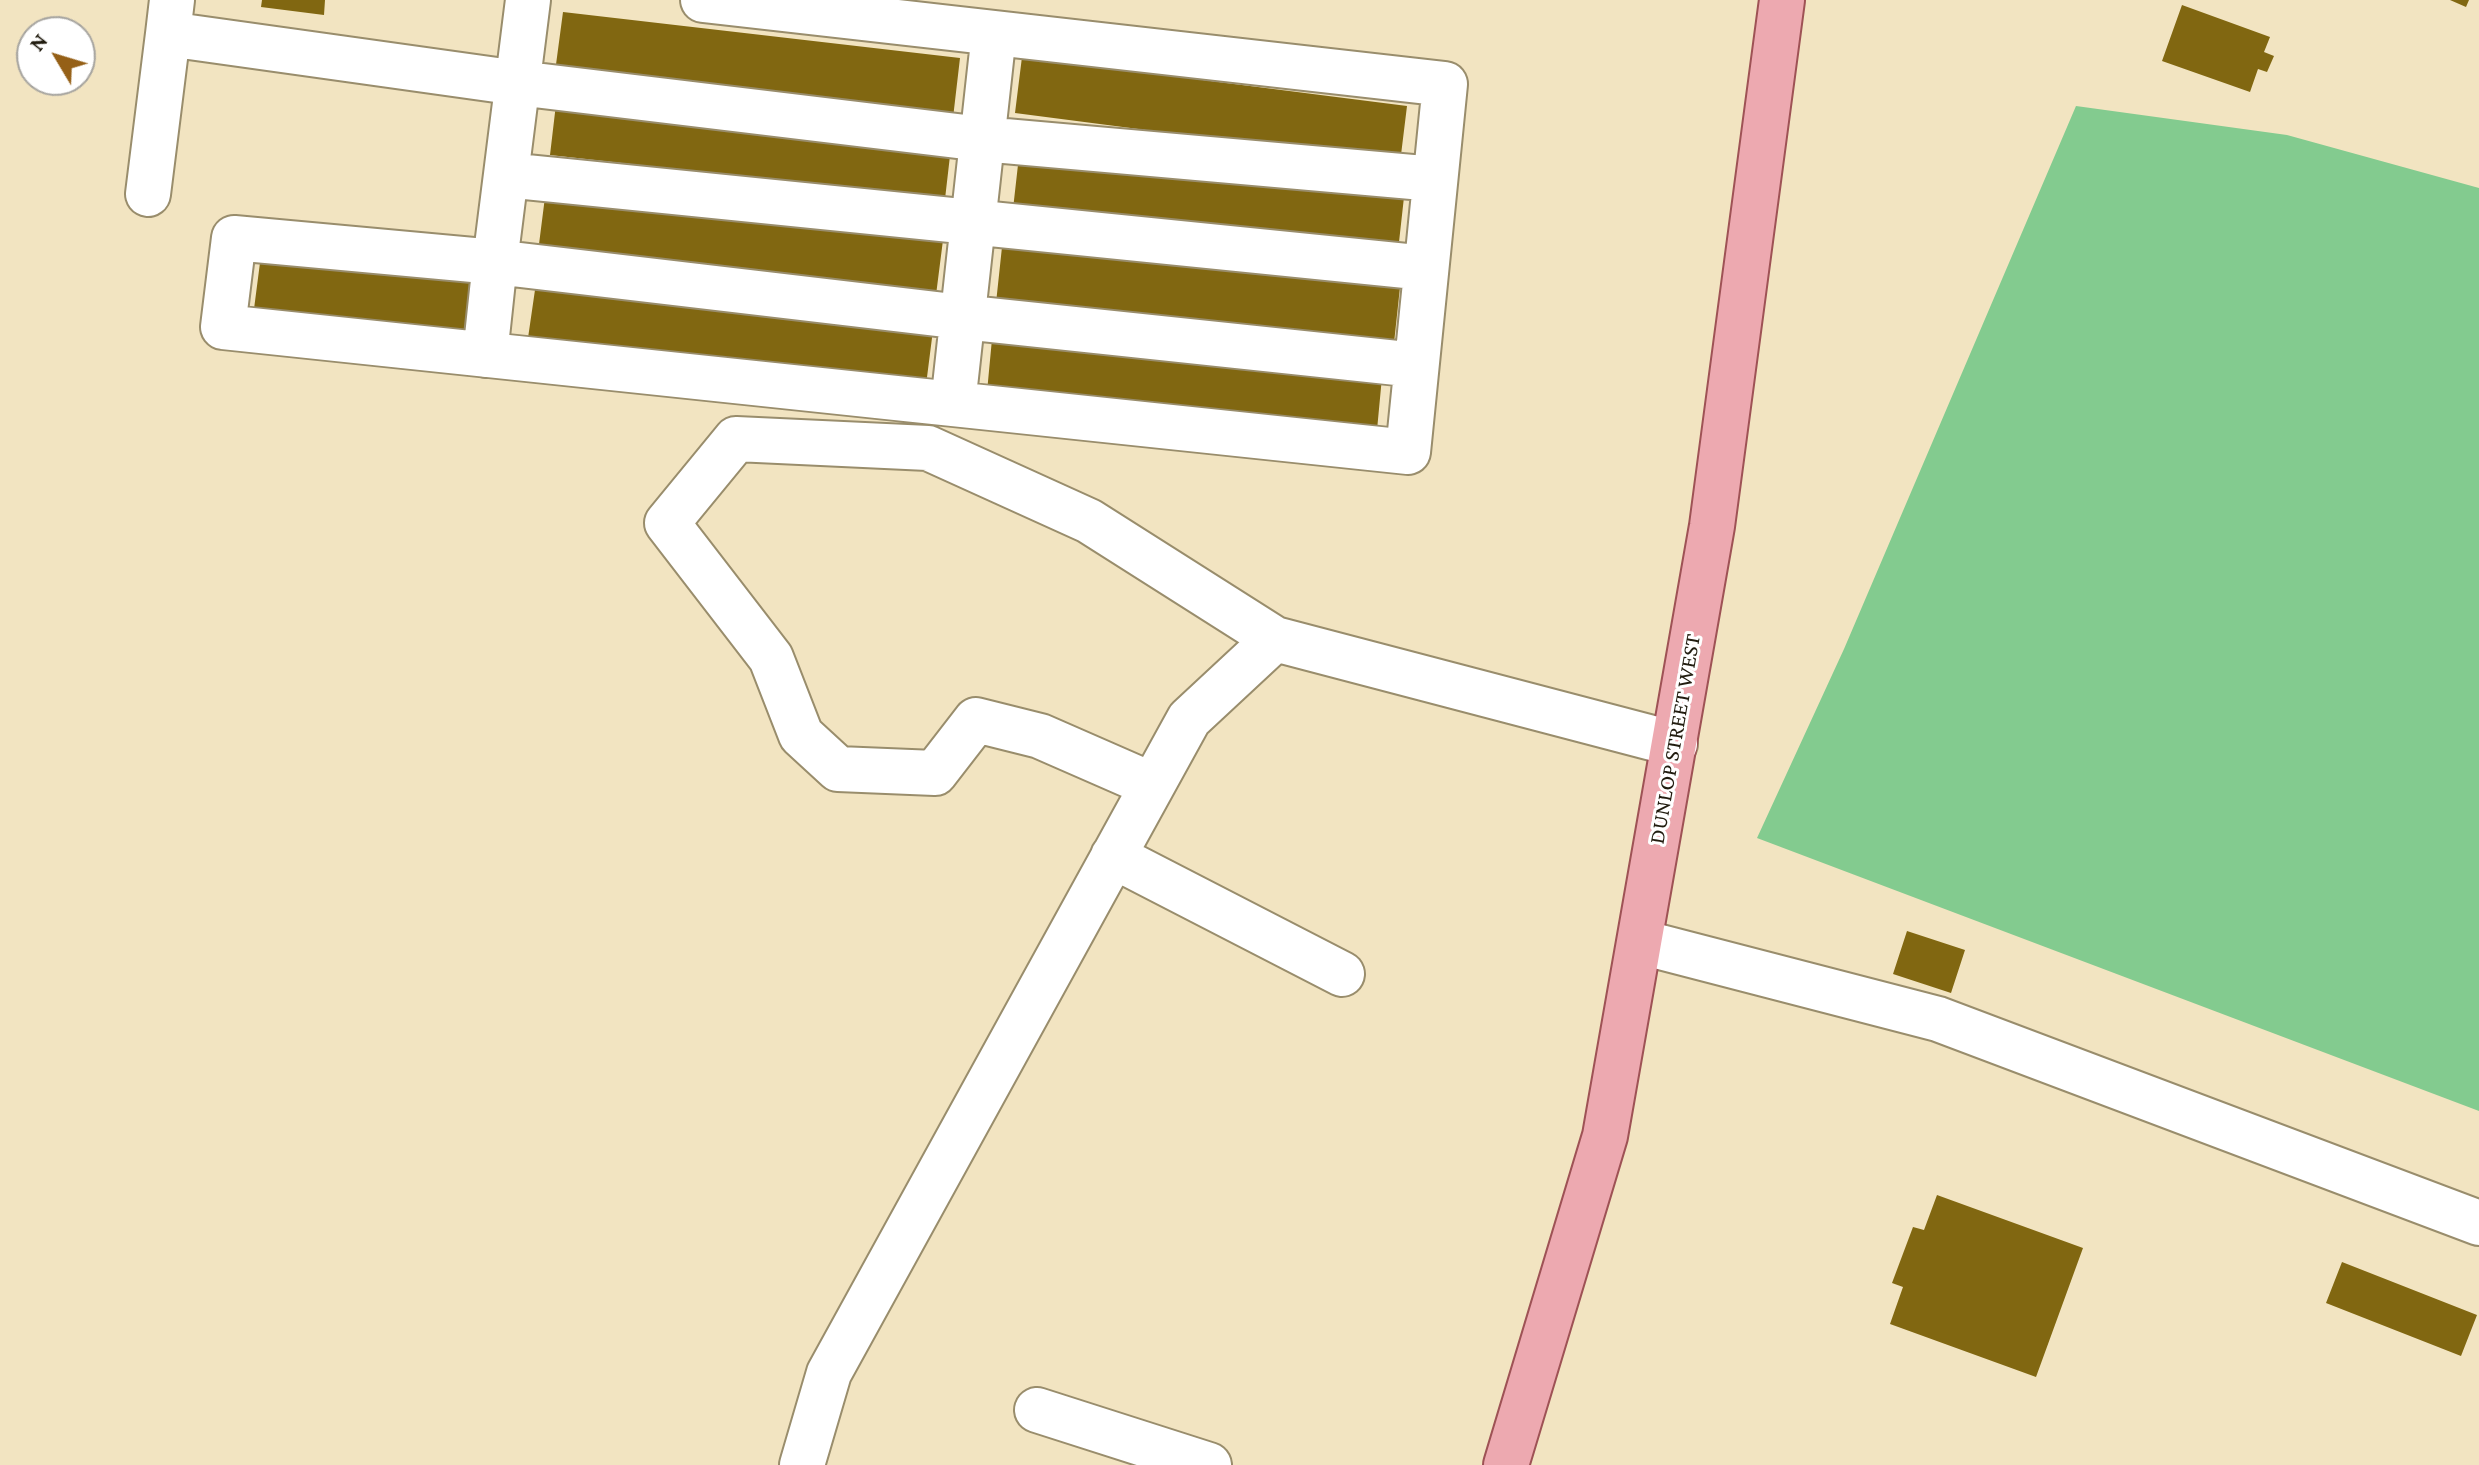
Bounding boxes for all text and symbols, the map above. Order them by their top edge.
north arrow [16,16,96,96]
text: N [24,29,53,56]
street label: DUNLOP STREET WEST [1644,632,1706,846]

